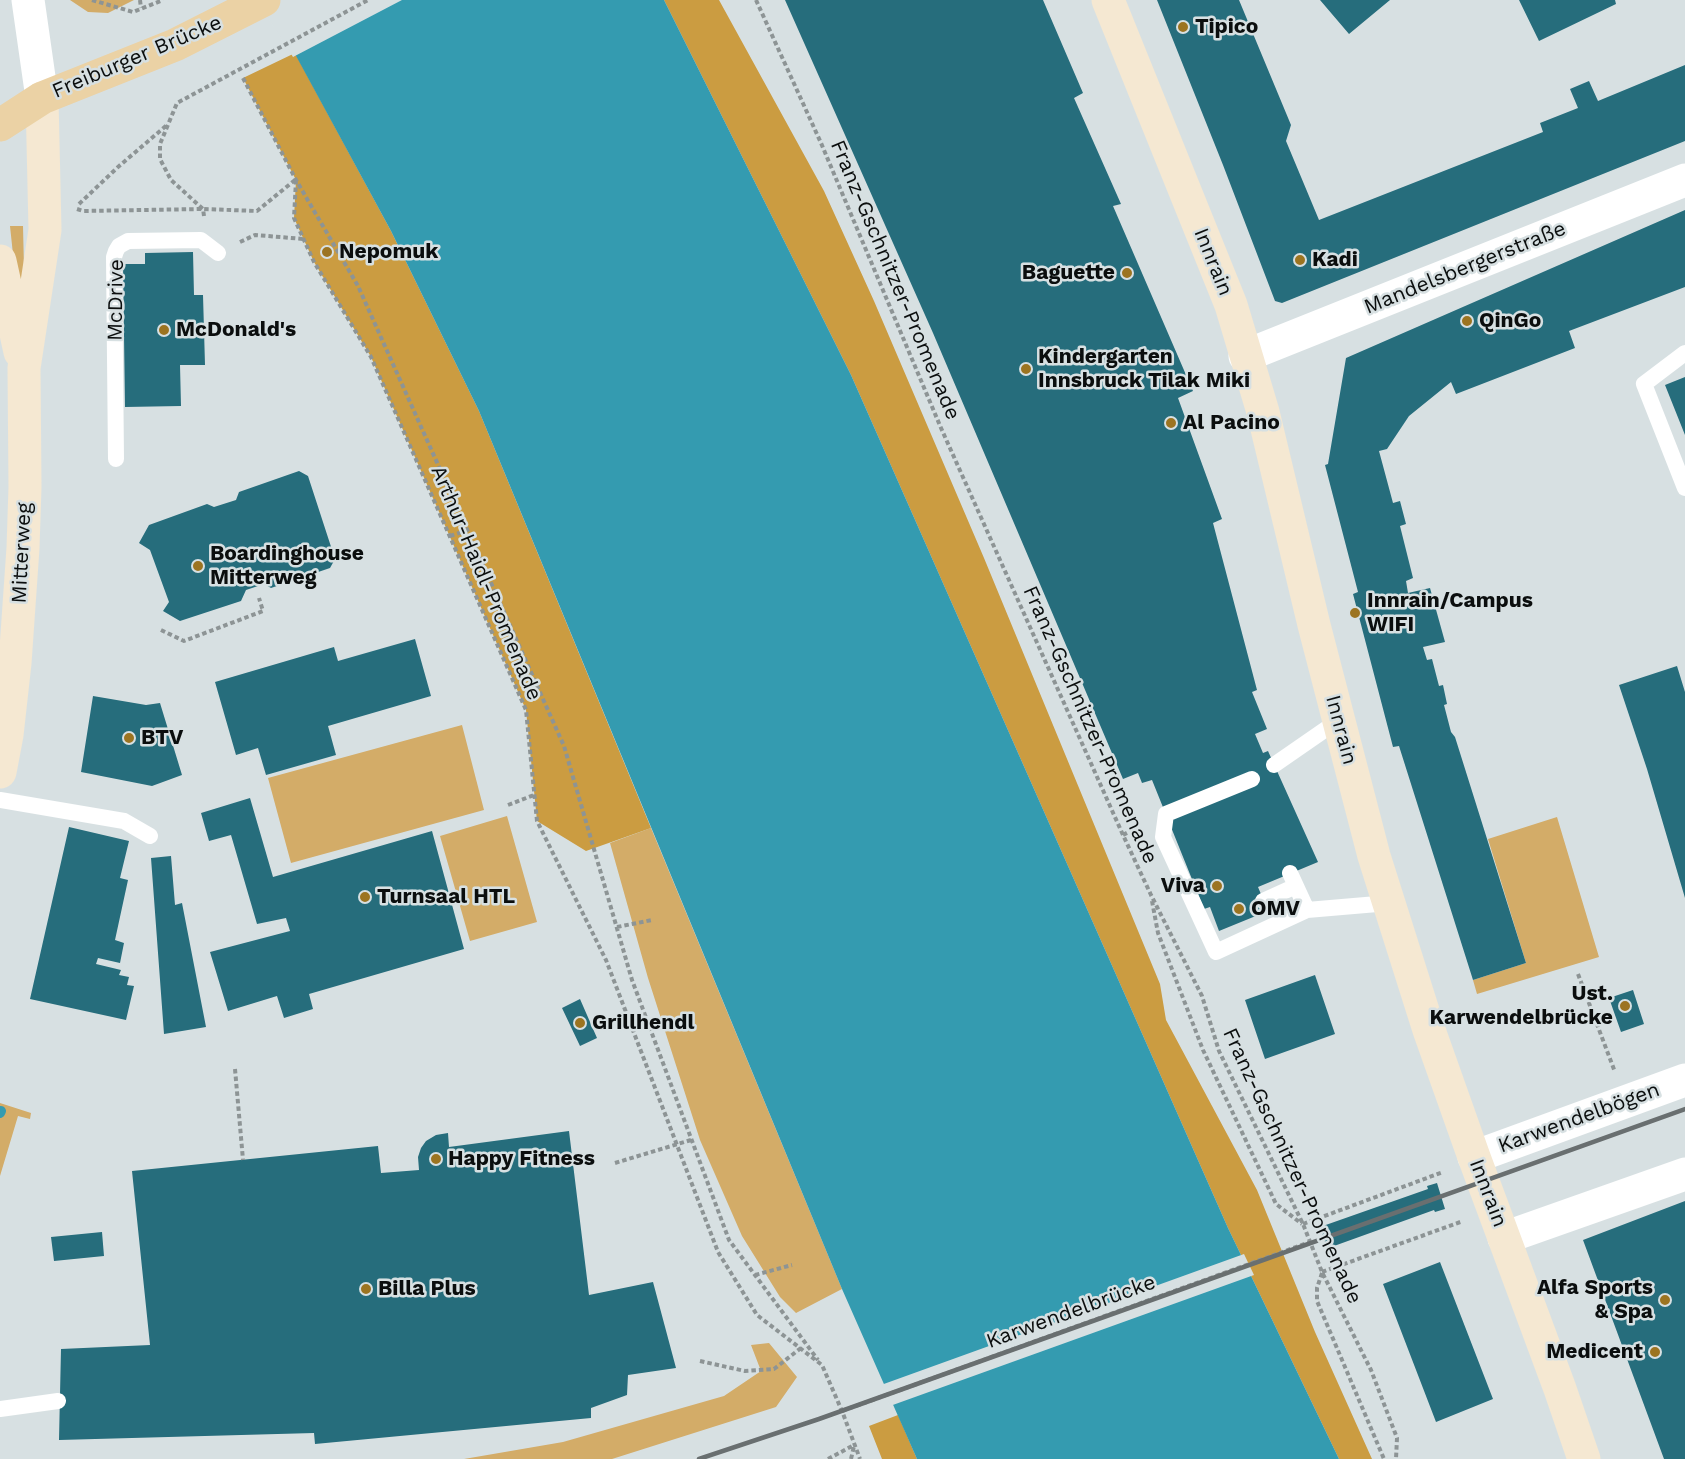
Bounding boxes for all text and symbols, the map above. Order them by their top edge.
street label: Freiburger Brücke [48,10,226,104]
place label: Tipico [1195,14,1258,40]
marker: Tipico [1176,20,1190,34]
street label: Franz-Gschnitzer-Promenade [825,136,965,424]
street label: Mandelsbergerstraße [1360,216,1570,320]
street label: Innrain [1188,224,1238,300]
place label: Nepomuk [339,239,438,265]
marker: Nepomuk [320,245,334,259]
place label: Kadi [1312,247,1358,273]
marker: Kadi [1293,253,1307,267]
street label: McDrive [103,259,129,341]
place label: Baguette [1022,260,1115,286]
marker: Baguette [1120,266,1134,280]
place label: QinGo [1479,308,1541,334]
marker: QinGo [1460,314,1474,328]
place label: McDonald's [176,317,296,343]
marker: McDonald's [157,323,171,337]
place label: Kindergarten Innsbruck Tilak Miki [1038,344,1250,394]
marker: Kindergarten Innsbruck Tilak Miki [1019,362,1033,376]
place label: Al Pacino [1183,410,1280,436]
marker: Al Pacino [1164,416,1178,430]
street label: Arthur-Haidl-Promenade [425,462,547,704]
street label: Mitterweg [7,502,37,604]
place label: Boardinghouse Mitterweg [210,541,364,591]
marker: Boardinghouse Mitterweg [191,559,205,573]
street label: Franz-Gschnitzer-Promenade [1017,582,1163,868]
place label: Innrain/Campus WIFI [1367,588,1533,638]
marker: Innrain/Campus WIFI [1348,606,1362,620]
street label: Innrain [1320,693,1362,767]
place label: BTV [141,725,183,751]
marker: BTV [122,731,136,745]
place label: Viva [1161,873,1205,899]
marker: Viva [1210,879,1224,893]
place label: Turnsaal HTL [377,884,515,910]
marker: Turnsaal HTL [358,890,372,904]
place label: OMV [1251,896,1300,922]
marker: OMV [1232,902,1246,916]
place label: Ust. Karwendelbrücke [1430,981,1613,1031]
marker: Ust. Karwendelbrücke [1618,999,1632,1013]
place label: Grillhendl [592,1010,694,1036]
marker: Grillhendl [573,1016,587,1030]
street label: Franz-Gschnitzer-Promenade [1217,1024,1367,1308]
street label: Karwendelbögen [1495,1077,1663,1159]
place label: Happy Fitness [448,1146,595,1172]
marker: Happy Fitness [429,1152,443,1166]
street label: Innrain [1464,1155,1512,1231]
street label: Karwendelbrücke [983,1270,1159,1354]
place label: Alfa Sports & Spa [1537,1275,1653,1325]
place label: Billa Plus [378,1276,476,1302]
marker: Billa Plus [359,1282,373,1296]
marker: Alfa Sports & Spa [1658,1293,1672,1307]
place label: Medicent [1546,1339,1643,1365]
marker: Medicent [1648,1345,1662,1359]

